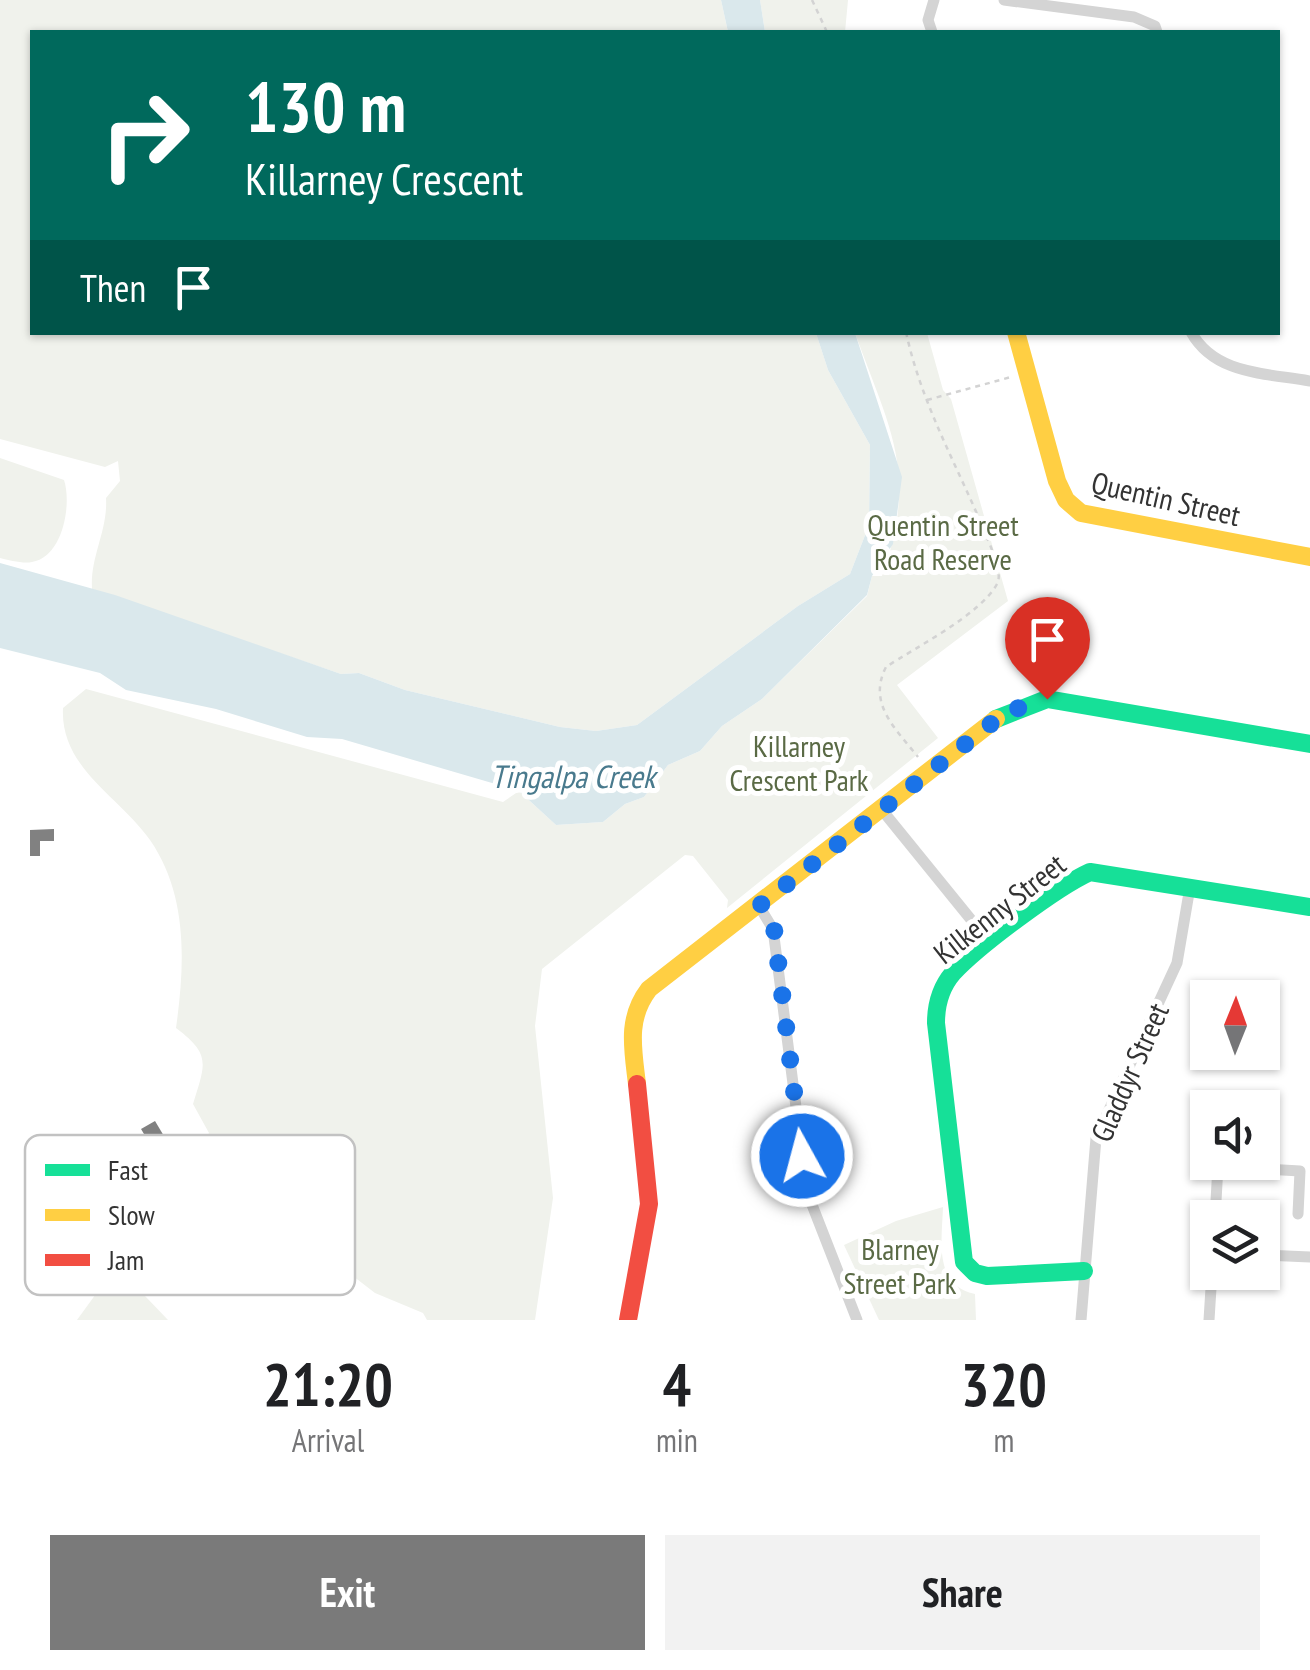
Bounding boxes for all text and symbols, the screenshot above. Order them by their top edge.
text: 130 m [245,61,406,151]
icon: right [80,70,210,200]
text: Killarney Crescent [245,149,523,207]
icon: arrive [166,260,221,315]
text: Then [80,263,146,312]
street label: Quentin Street [1088,462,1245,534]
park label: Quentin Street Road Reserve [867,505,1019,578]
pin [1005,597,1090,700]
icon: arrive [1020,612,1075,667]
park label: Killarney Crescent Park [729,726,869,799]
water label: Tingalpa Creek [491,755,659,797]
street label: Kilkenny Street [925,844,1074,972]
north arrow [1190,980,1280,1070]
map controls [1190,980,1280,1290]
street label: Gladdyr Street [1081,996,1177,1147]
button: sound [1190,1090,1280,1180]
position arrow [750,1104,854,1208]
legend [25,1135,355,1295]
text: Fast [108,1151,148,1188]
text: Slow [108,1196,155,1233]
button: layers [1190,1200,1280,1290]
park label: Blarney Street Park [843,1229,957,1302]
text: Jam [107,1241,144,1278]
text: 21:20 [263,1345,393,1423]
text: 4 [663,1345,691,1423]
text: 320 [961,1345,1047,1423]
text: Arrival [292,1419,364,1461]
text: min [656,1419,698,1461]
text: m [993,1419,1014,1461]
button: Exit [50,1535,645,1650]
button: Share [665,1535,1260,1650]

